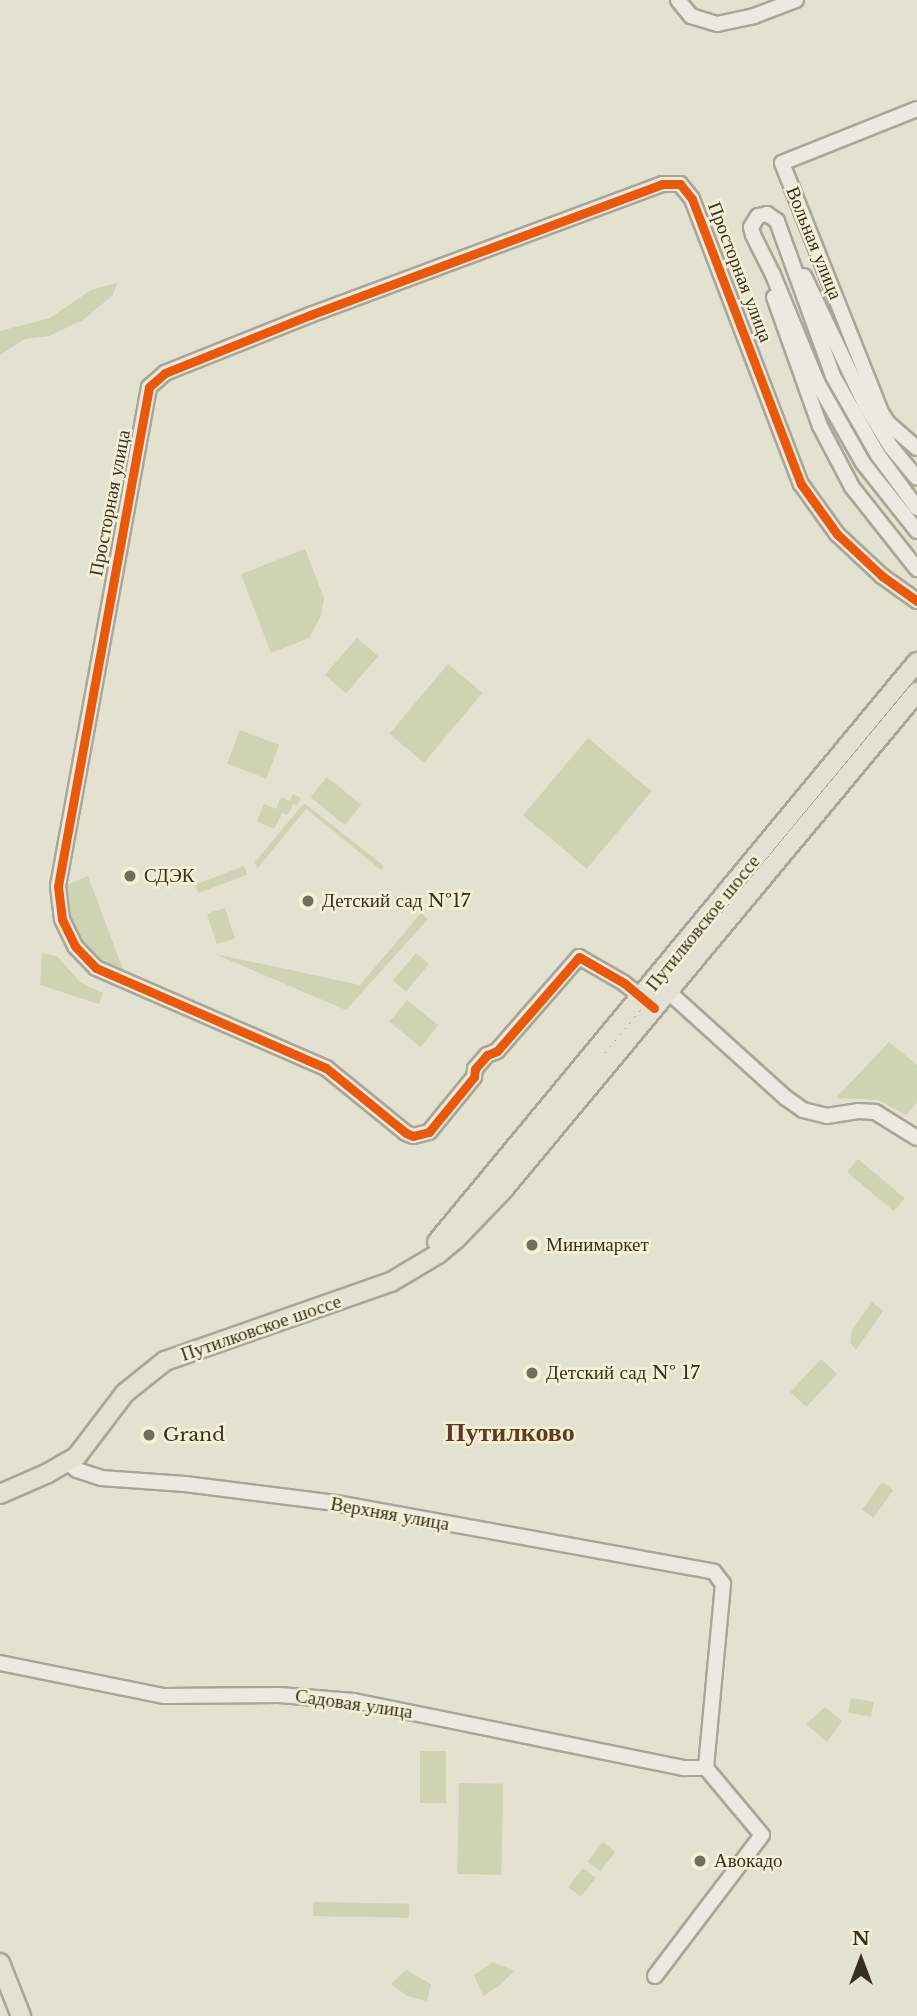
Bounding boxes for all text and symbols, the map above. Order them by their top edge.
street label: Вольная улица [781,183,847,303]
street label: Просторная улица [703,199,777,345]
street label: Просторная улица [85,428,135,578]
street label: Путилковское шоссе [641,850,765,996]
place label: СДЭК [144,865,194,887]
marker: СДЭК [122,868,138,884]
place label: Детский сад №17 [322,890,470,912]
marker: Детский сад №17 [300,893,316,909]
place label: Минимаркет [546,1234,649,1256]
marker: Минимаркет [524,1237,540,1253]
street label: Путилковское шоссе [178,1290,344,1366]
place label: Детский сад № 17 [546,1362,700,1384]
marker: Детский сад № 17 [524,1365,540,1381]
district label: Путилково [445,1417,575,1449]
place label: Grand [163,1424,225,1446]
marker: Grand [141,1427,157,1443]
street label: Верхняя улица [329,1492,451,1536]
street label: Садовая улица [294,1684,414,1724]
place label: Авокадо [714,1850,783,1872]
marker: Авокадо [692,1853,708,1869]
north arrow [826,1925,896,1995]
text: N [852,1927,870,1950]

